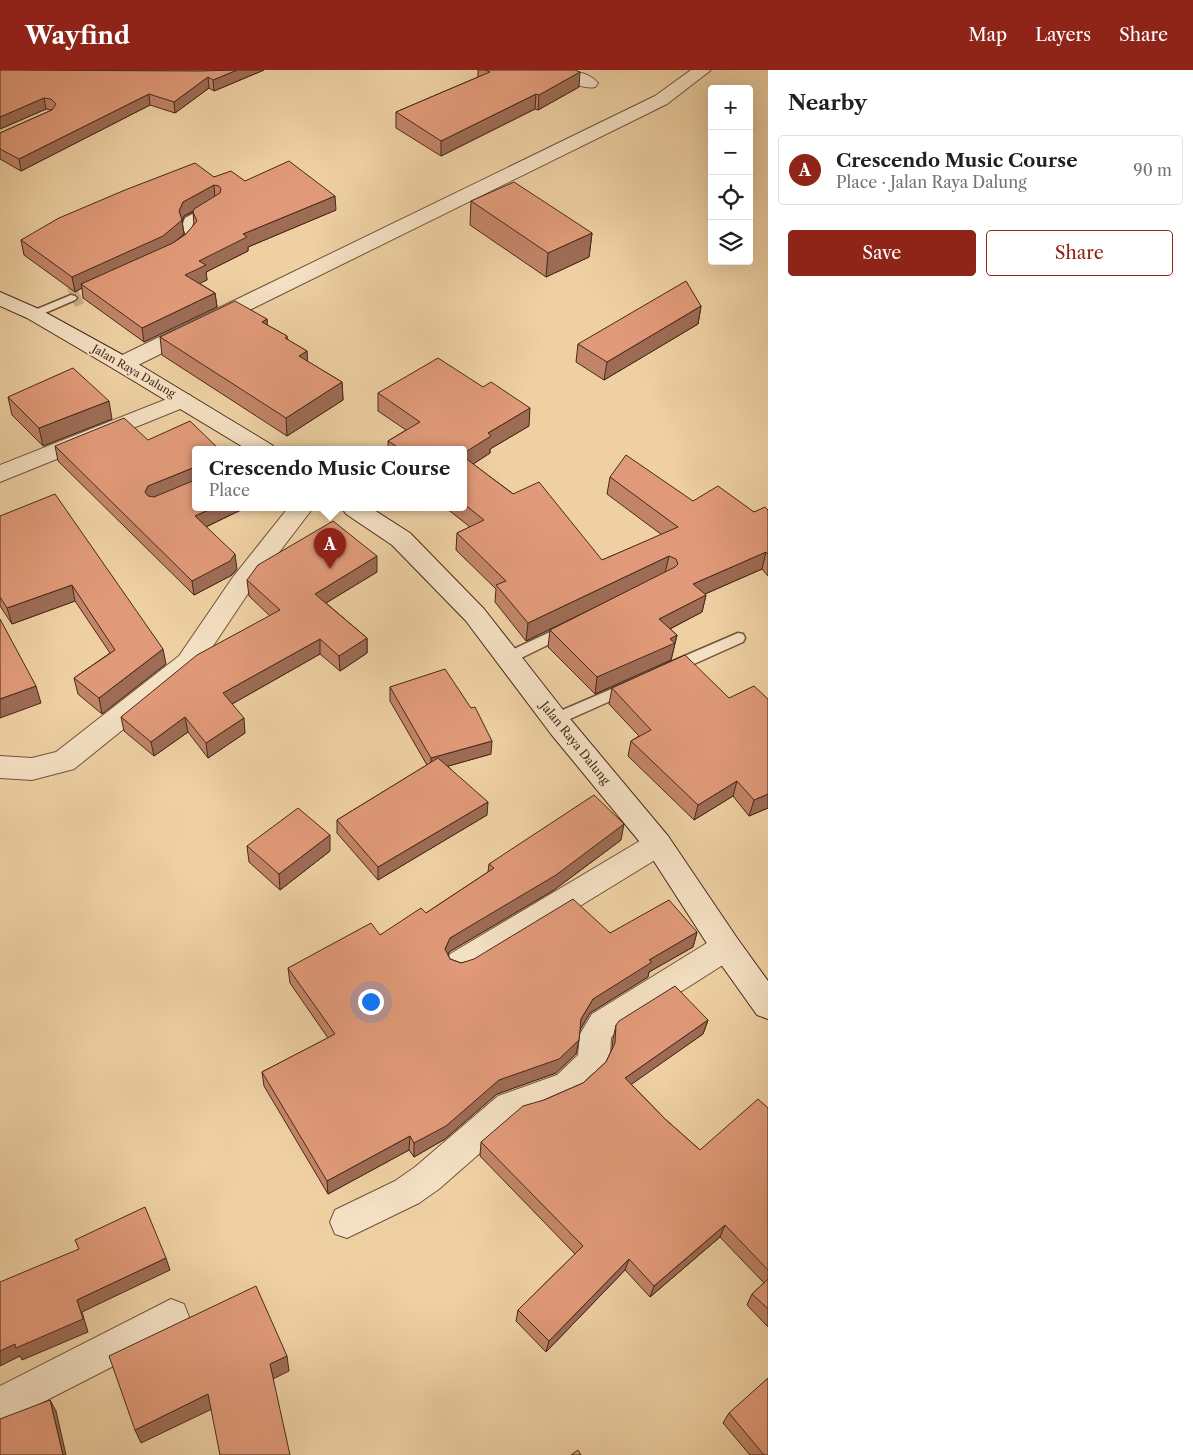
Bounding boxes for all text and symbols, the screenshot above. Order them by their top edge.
text: Wayfind [25,21,130,50]
text: Map [969,24,1007,46]
text: Layers [1035,24,1091,46]
text: Share [1119,24,1168,46]
map controls [708,85,753,265]
button: + [708,85,753,130]
text: Nearby [788,90,867,115]
button: − [708,130,753,175]
text: Crescendo Music Course [836,149,1077,172]
text: A [799,160,811,180]
text: 90 m [1133,160,1172,180]
text: Place · Jalan Raya Dalung [836,172,1027,192]
button: locate [708,175,753,220]
button: layers [708,220,753,265]
button: Save [788,230,976,276]
button: Share [986,230,1173,276]
street label: Jalan Raya Dalung [88,340,178,401]
popup [192,446,467,511]
text: Crescendo Music Course [209,457,450,480]
text: Place [209,480,250,500]
pin: A [314,528,346,569]
street label: Jalan Raya Dalung [536,697,614,788]
your location [358,989,384,1015]

